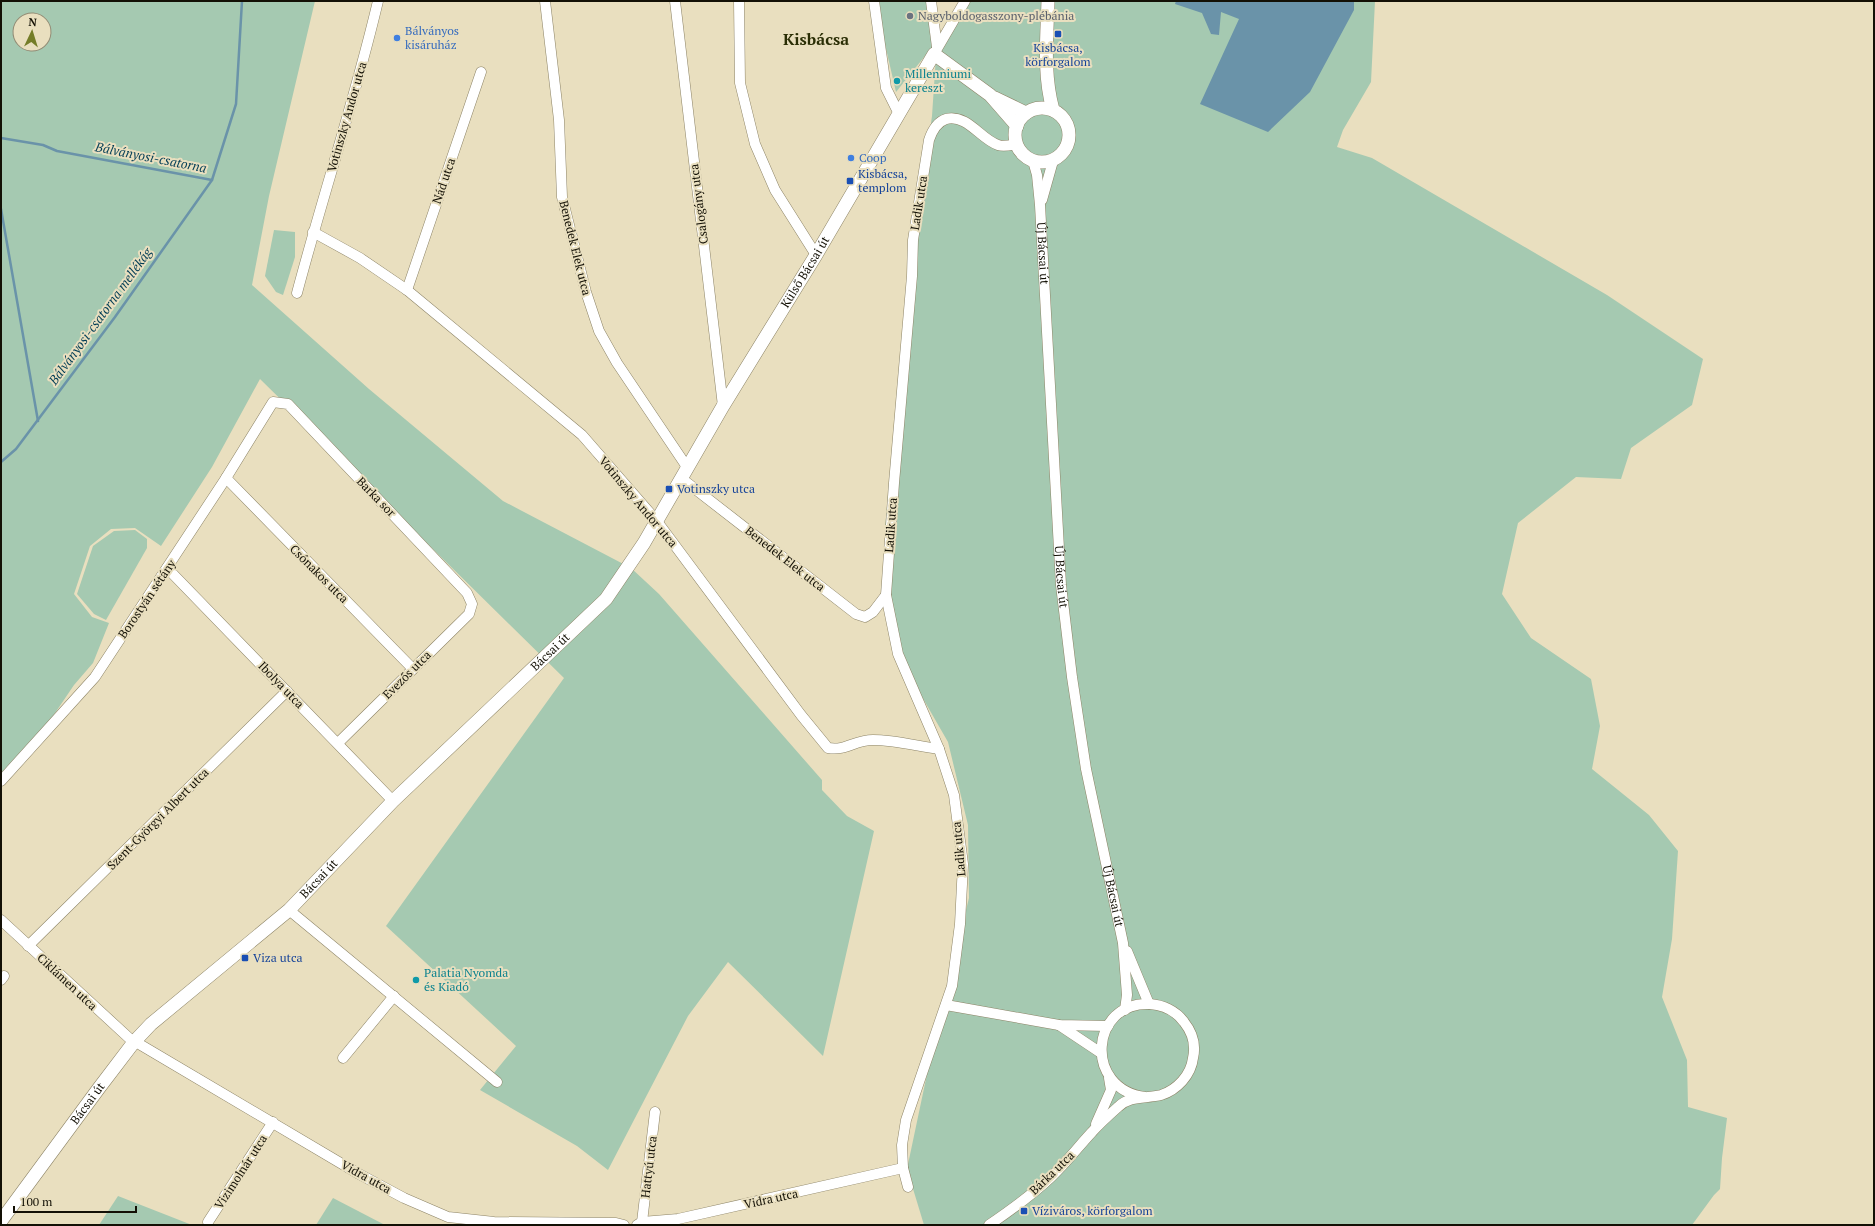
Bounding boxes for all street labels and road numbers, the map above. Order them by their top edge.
street label: Votinszky Andor utca [324,60,369,174]
street label: Nád utca [429,156,458,206]
street label: Csalogány utca [686,163,711,245]
street label: Ladik utca [907,175,930,231]
street label: Benedek Elek utca [556,199,595,297]
street label: Új Bácsai út [1034,221,1052,285]
street label: Külső Bácsai út [777,233,833,310]
street label: Votinszky Andor utca [596,453,681,550]
street label: Barka sor [354,474,399,520]
street label: Ladik utca [881,497,900,553]
street label: Benedek Elek utca [742,523,828,594]
street label: Csónakos utca [287,541,352,606]
street label: Új Bácsai út [1052,545,1072,609]
street label: Borostyán sétány [115,556,179,641]
street label: Bácsai út [527,629,573,674]
street label: Evezős utca [379,647,434,702]
street label: Ibolya utca [255,658,307,711]
street label: Szent-Györgyi Albert utca [104,765,212,873]
street label: Ladik utca [949,821,968,877]
street label: Bácsai út [296,855,341,901]
street label: Új Bácsai út [1100,864,1127,929]
street label: Ciklámen utca [34,950,100,1013]
street label: Bácsai út [67,1079,108,1127]
street label: Vizimolnár utca [211,1132,270,1212]
street label: Hattyú utca [637,1135,660,1199]
street label: Bárka utca [1026,1148,1077,1198]
street label: Vidra utca [339,1157,394,1196]
street label: Vidra utca [742,1185,799,1212]

